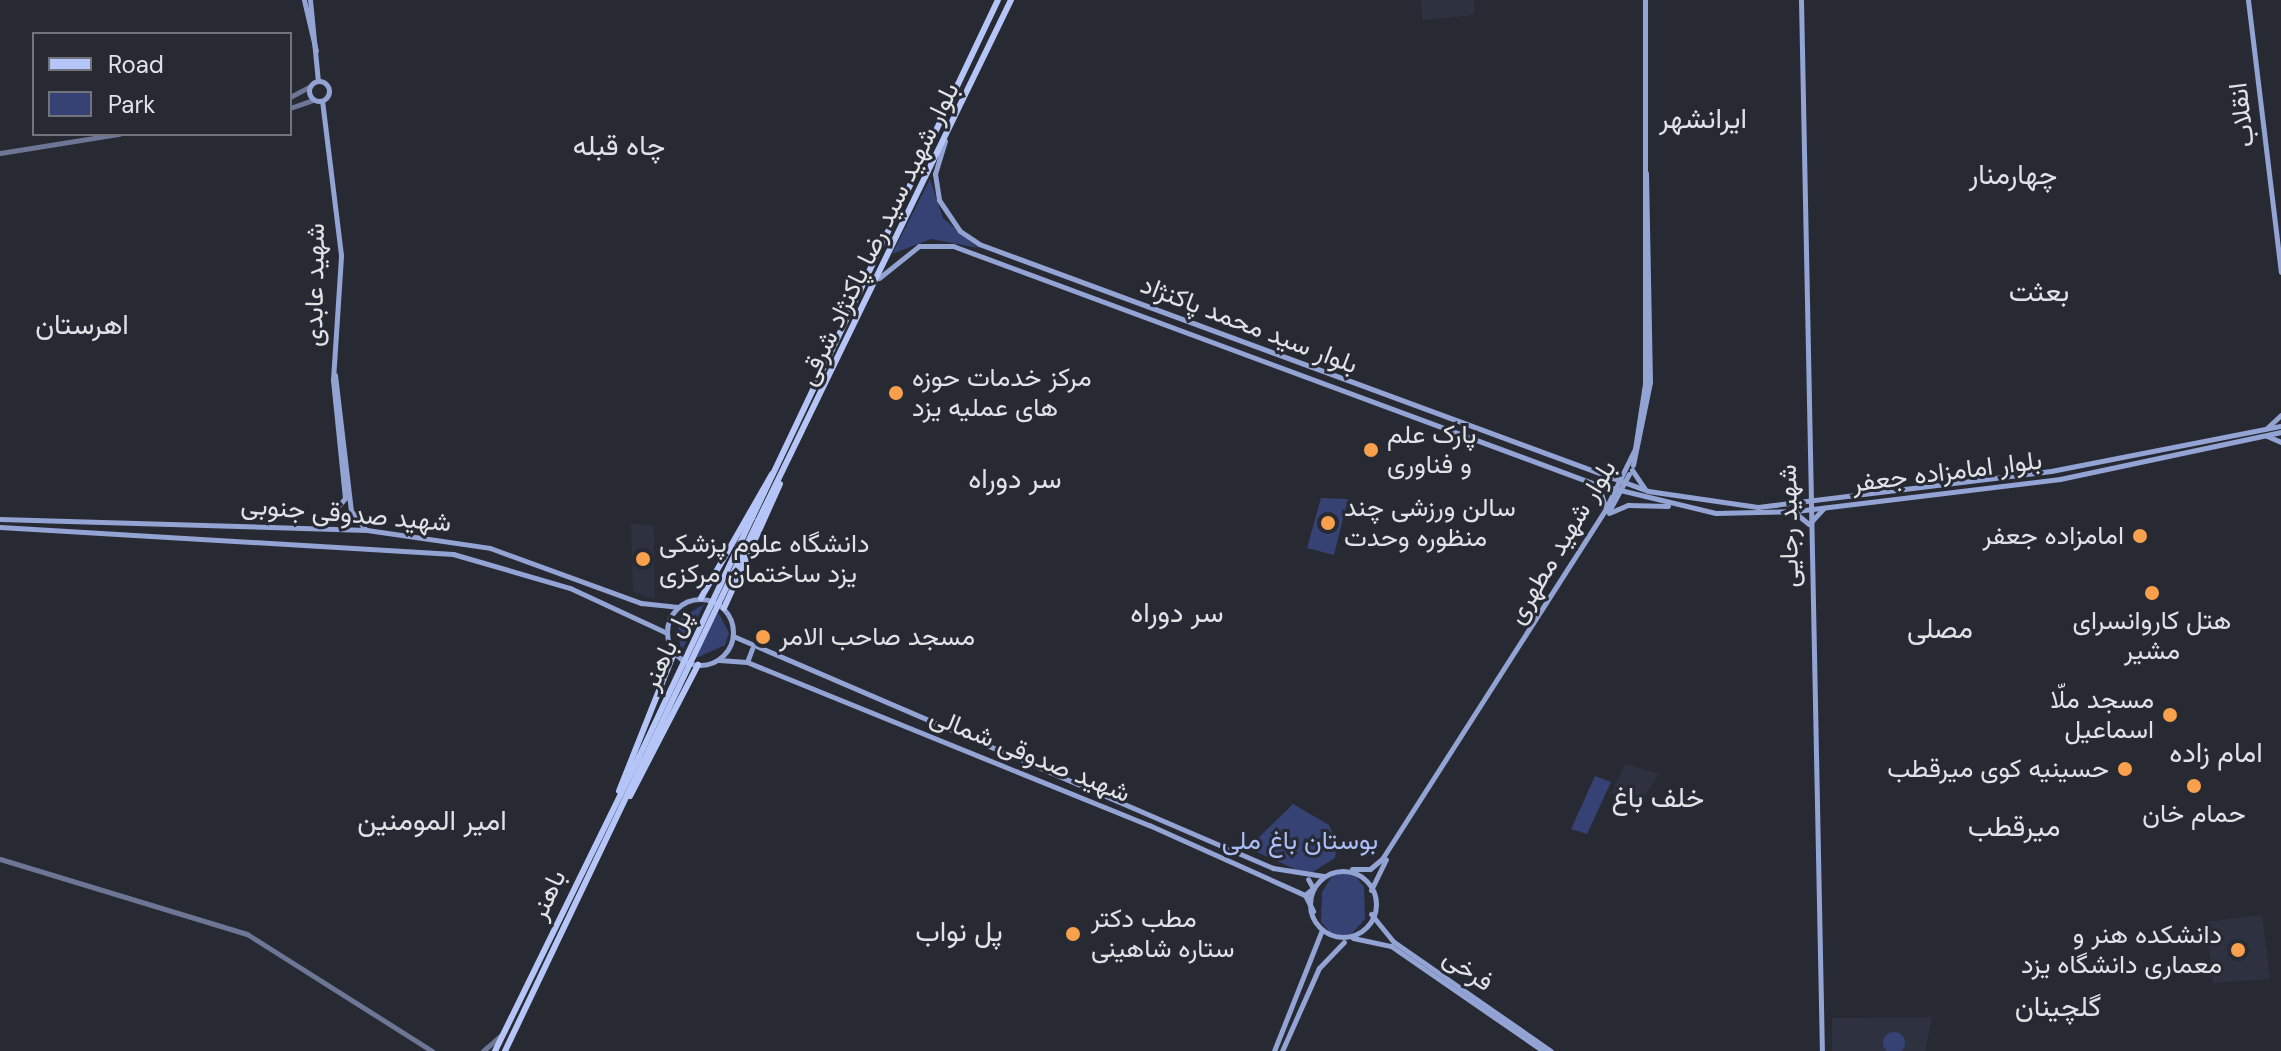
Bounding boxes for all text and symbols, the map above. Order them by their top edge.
legend [32,32,292,136]
text: Road [108,49,164,80]
street label: بلوار شهید سید رضا پاکنژاد شرقی [792,77,966,391]
street label: انقلاب [2223,81,2261,149]
text: Park [108,89,155,120]
district label: ایرانشهر [1659,102,1747,136]
district label: چاه قبله [573,129,665,163]
district label: چهارمنار [1969,158,2057,192]
street label: شهید عابدی [298,223,332,347]
street label: بلوار سید محمد پاکنژاد [1136,269,1362,381]
district label: بعثت [2009,275,2069,309]
district label: اهرستان [35,308,129,342]
place label: مرکز خدمات حوزه های عملیه یزد [912,362,1092,424]
marker: مرکز خدمات حوزه های عملیه یزد [887,384,905,402]
place label: پارک علم و فناوری [1387,419,1476,480]
marker: پارک علم و فناوری [1362,441,1380,459]
street label: بلوار امامزاده جعفر [1850,445,2044,499]
street label: بلوار شهید مطهری [1501,454,1623,630]
district label: سر دوراه [968,462,1062,496]
street label: شهید رجایی [1772,464,1806,588]
street label: شهید صدوقی جنوبی [239,489,453,539]
place label: سالن ورزشی چند منظوره وحدت [1344,492,1516,554]
marker: سالن ورزشی چند منظوره وحدت [1319,514,1337,532]
place label: امامزاده جعفر [1982,520,2124,552]
marker: امامزاده جعفر [2131,527,2149,545]
place label: دانشگاه علوم پزشکی یزد ساختمان مرکزی [659,528,869,590]
marker: دانشگاه علوم پزشکی یزد ساختمان مرکزی [634,550,652,568]
marker: هتل کاروانسرای مشیر [2143,584,2161,602]
district label: سر دوراه [1130,596,1224,630]
street label: پل باهنر [635,605,699,695]
place label: هتل کاروانسرای مشیر [2073,605,2231,666]
district label: مصلی [1907,612,1973,646]
place label: مسجد صاحب الامر [779,621,975,653]
marker: مسجد صاحب الامر [754,628,772,646]
place label: مسجد ملّا اسماعیل [2050,684,2154,746]
street label: شهید صدوقی شمالی [925,701,1135,809]
marker: مسجد ملّا اسماعیل [2161,706,2179,724]
district label: امام زاده [2169,736,2263,770]
place label: حسینیه کوی میرقطب [1887,753,2109,785]
marker: حسینیه کوی میرقطب [2116,760,2134,778]
marker: حمام خان [2185,777,2203,795]
district label: خلف باغ [1612,781,1704,815]
place label: حمام خان [2142,798,2246,830]
district label: امیر المومنین [357,804,507,838]
district label: میرقطب [1968,810,2060,844]
park label: بوستان باغ ملی [1222,825,1378,857]
street label: باهنر [523,865,573,925]
place label: مطب دکتر ستاره شاهینی [1091,903,1235,964]
district label: پل نواب [915,915,1003,949]
place label: دانشکده هنر و معماری دانشگاه یزد [2021,919,2222,980]
marker: مطب دکتر ستاره شاهینی [1062,923,1084,945]
marker: دانشکده هنر و معماری دانشگاه یزد [2229,941,2247,959]
street label: فرخی [1437,942,1499,998]
district label: گلچینان [2015,990,2101,1024]

